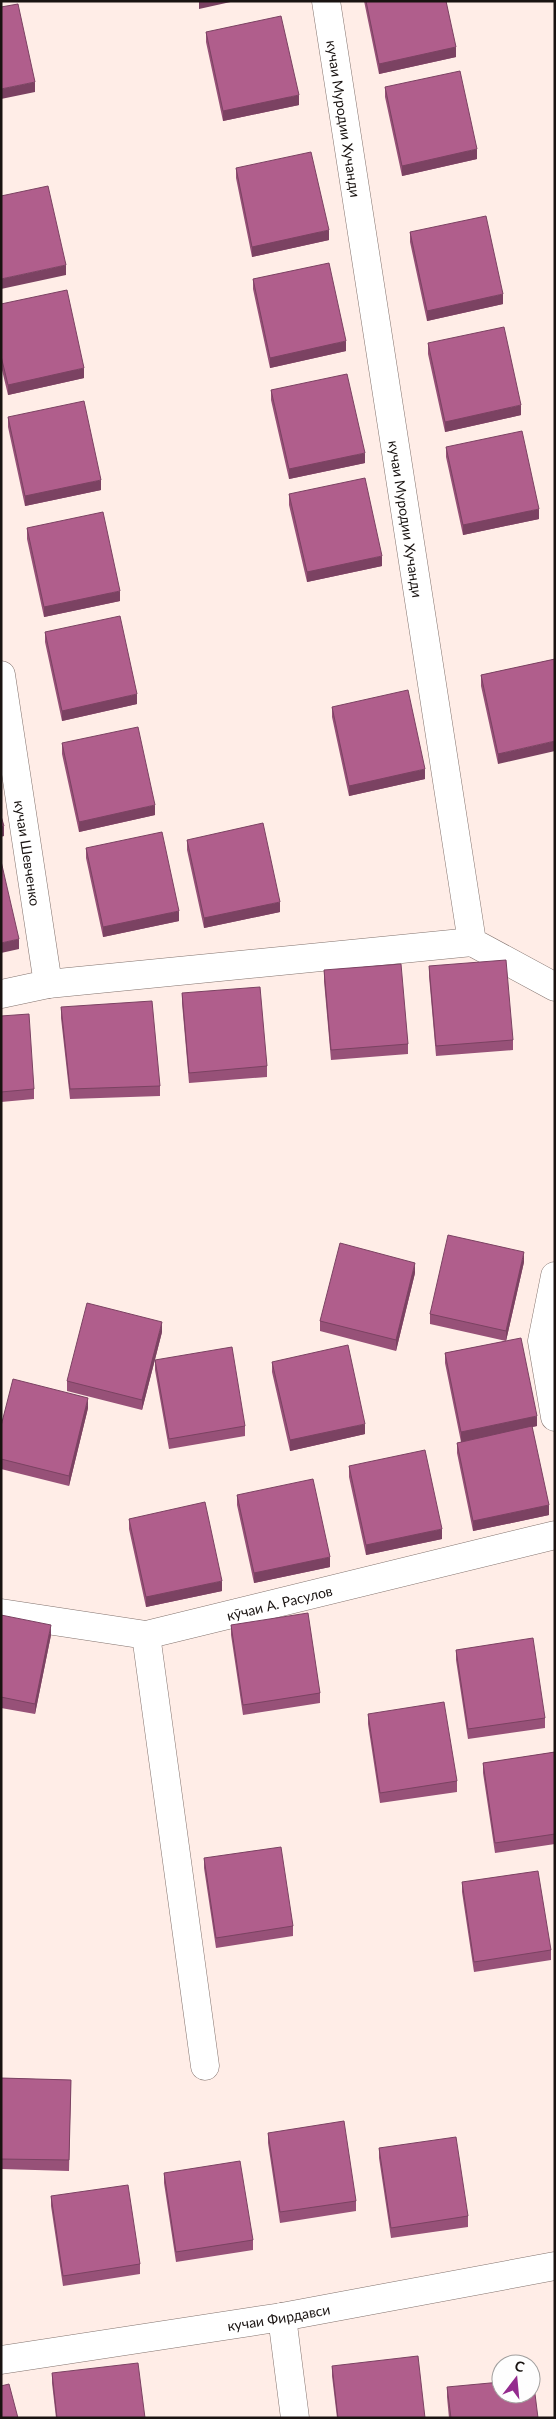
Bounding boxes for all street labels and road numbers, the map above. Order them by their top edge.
street label: кучаи Муродии Хучанди [324,39,365,198]
street label: кучаи Муродии Хучанди [386,439,427,599]
street label: кучаи Шевченко [12,799,45,907]
street label: кӯчаи А. Расулов [225,1581,334,1623]
street label: кучаи Фирдавси [226,2300,332,2334]

